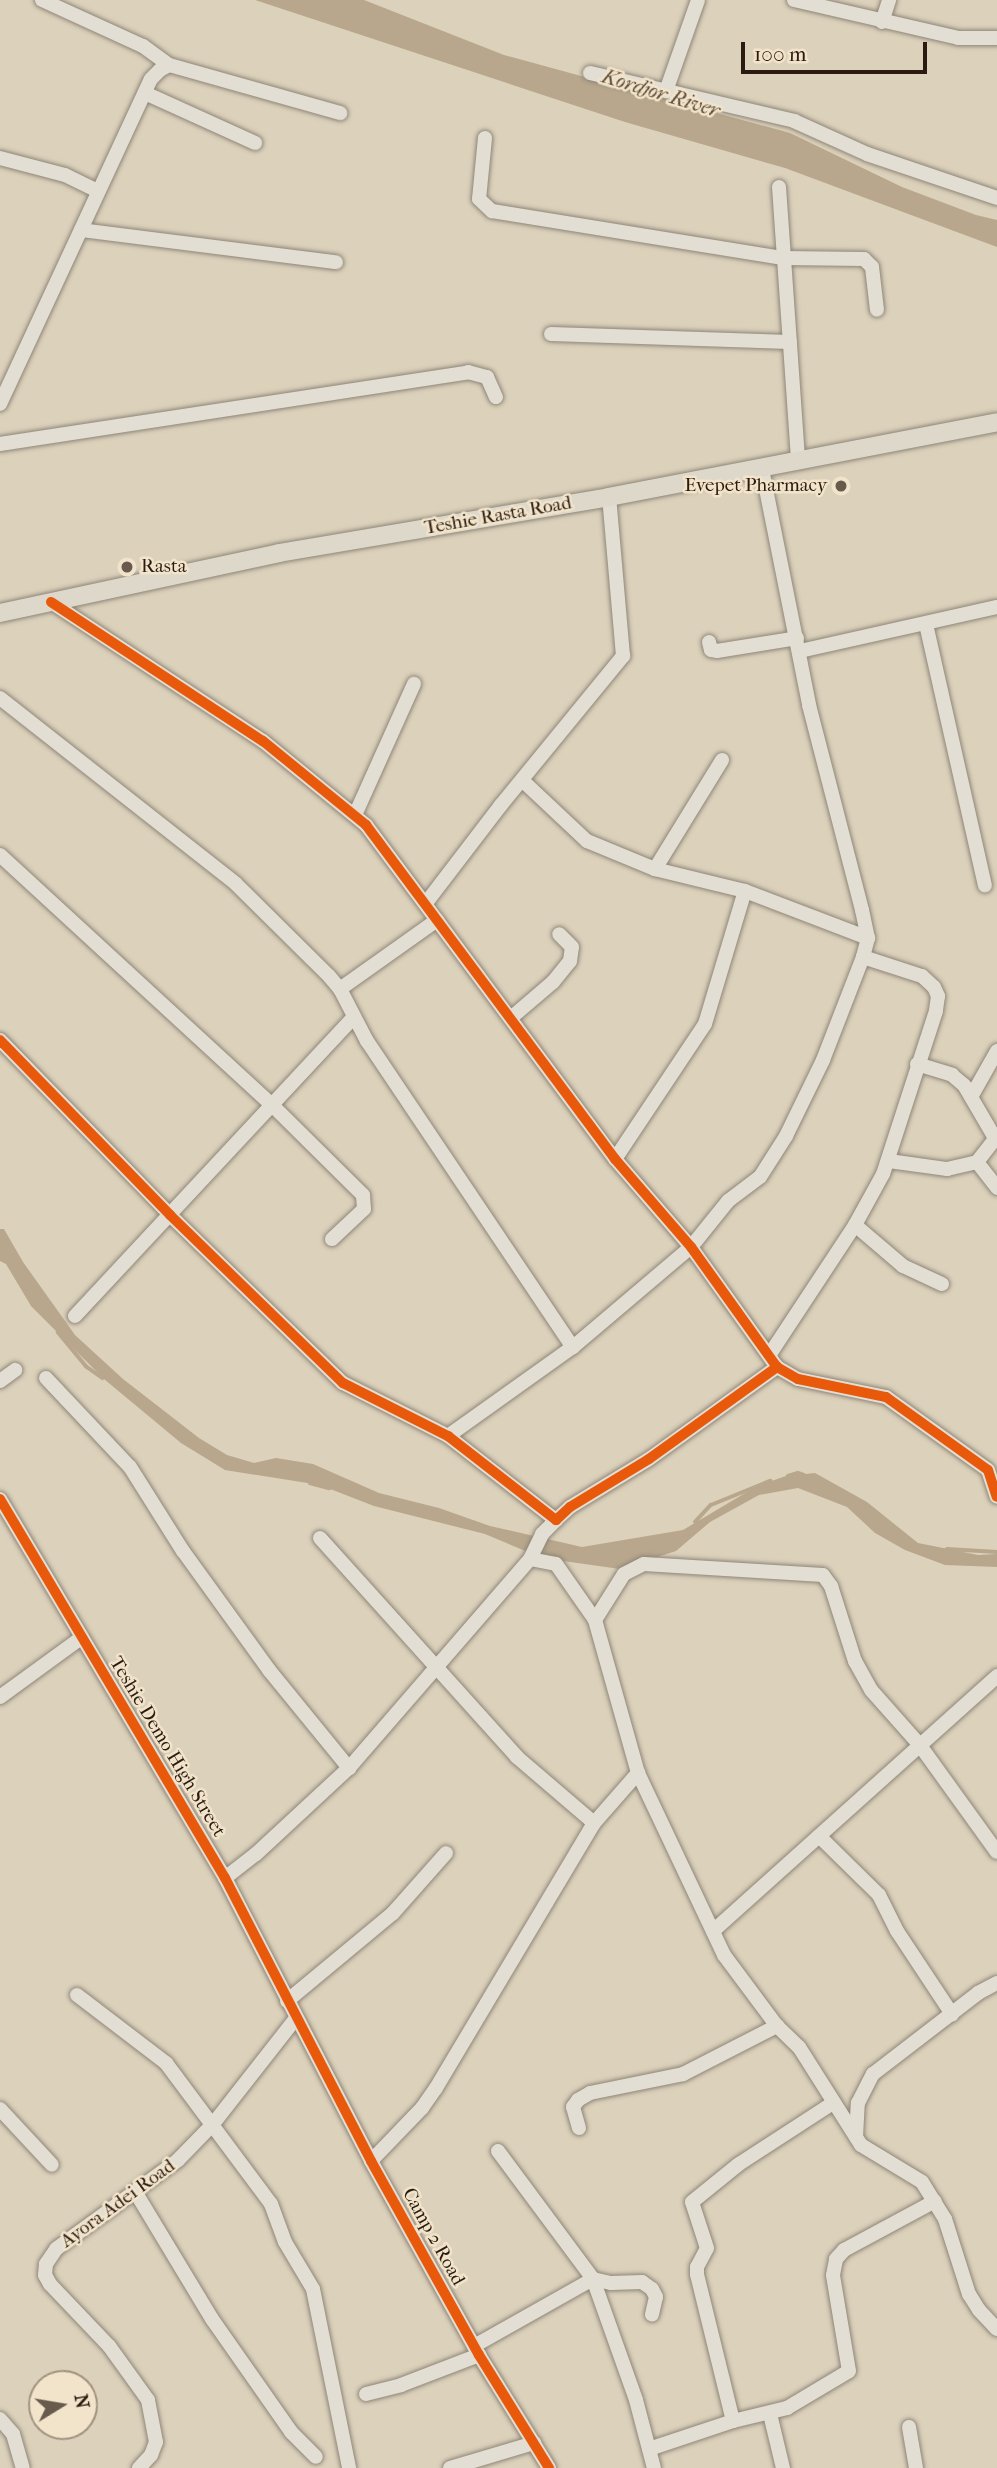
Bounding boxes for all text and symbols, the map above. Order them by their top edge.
scale bar [745,28,930,72]
text: 100 m [754,42,807,66]
water label: Kordjor River [599,63,723,123]
place label: Evepet Pharmacy [685,475,827,497]
marker: Evepet Pharmacy [833,478,849,494]
street label: Teshie Rasta Road [423,492,573,540]
place label: Rasta [141,556,186,578]
marker: Rasta [119,559,135,575]
street label: Teshie Demo High Street [104,1653,230,1841]
street label: Ayora Adei Road [56,2155,180,2253]
street label: Camp 2 Road [397,2184,469,2290]
north arrow [28,2370,98,2440]
text: N [69,2392,94,2411]

